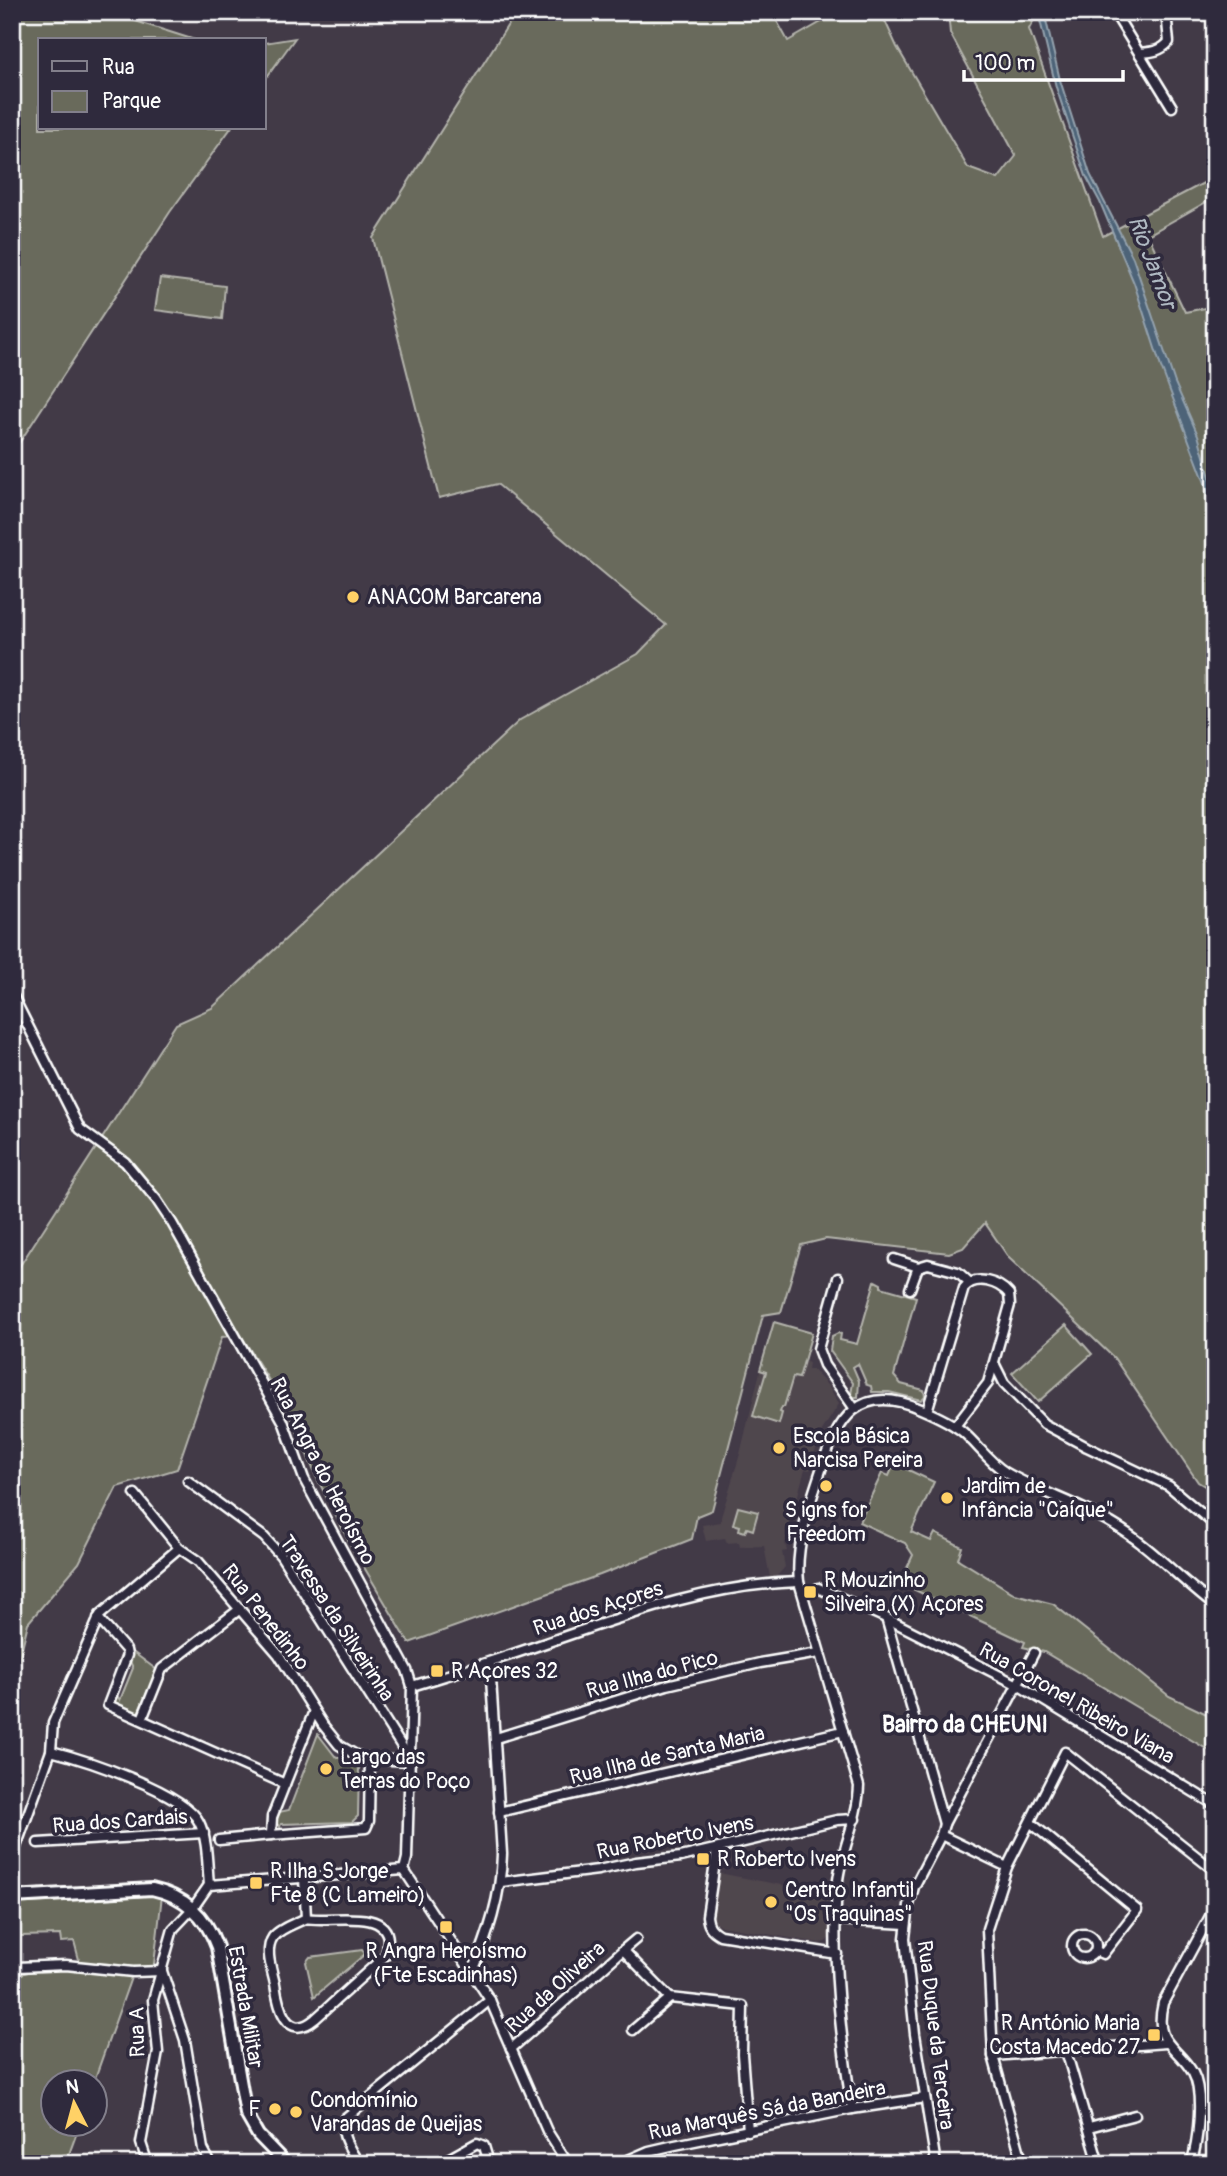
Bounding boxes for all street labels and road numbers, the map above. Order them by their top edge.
street label: Rua Angra do Heroísmo [264,1373,382,1570]
street label: Travessa da Silveirinha [273,1530,400,1706]
street label: Rua Penedinho [216,1559,316,1676]
street label: Rua dos Açores [530,1575,667,1642]
street label: Rua Coronel Ribeiro Viana [974,1636,1179,1771]
street label: Rua Ilha do Pico [583,1644,721,1705]
street label: Rua Ilha de Santa Maria [567,1720,767,1791]
street label: Rua dos Cardais [52,1803,189,1840]
street label: Rua Roberto Ivens [594,1809,756,1866]
street label: Rua da Oliveira [500,1935,611,2039]
street label: Rua Duque da Terceira [910,1939,961,2131]
street label: Estrada Militar [221,1944,270,2071]
street label: Rua A [124,2006,151,2058]
street label: Rua Marquês Sá da Bandeira [646,2074,888,2147]

